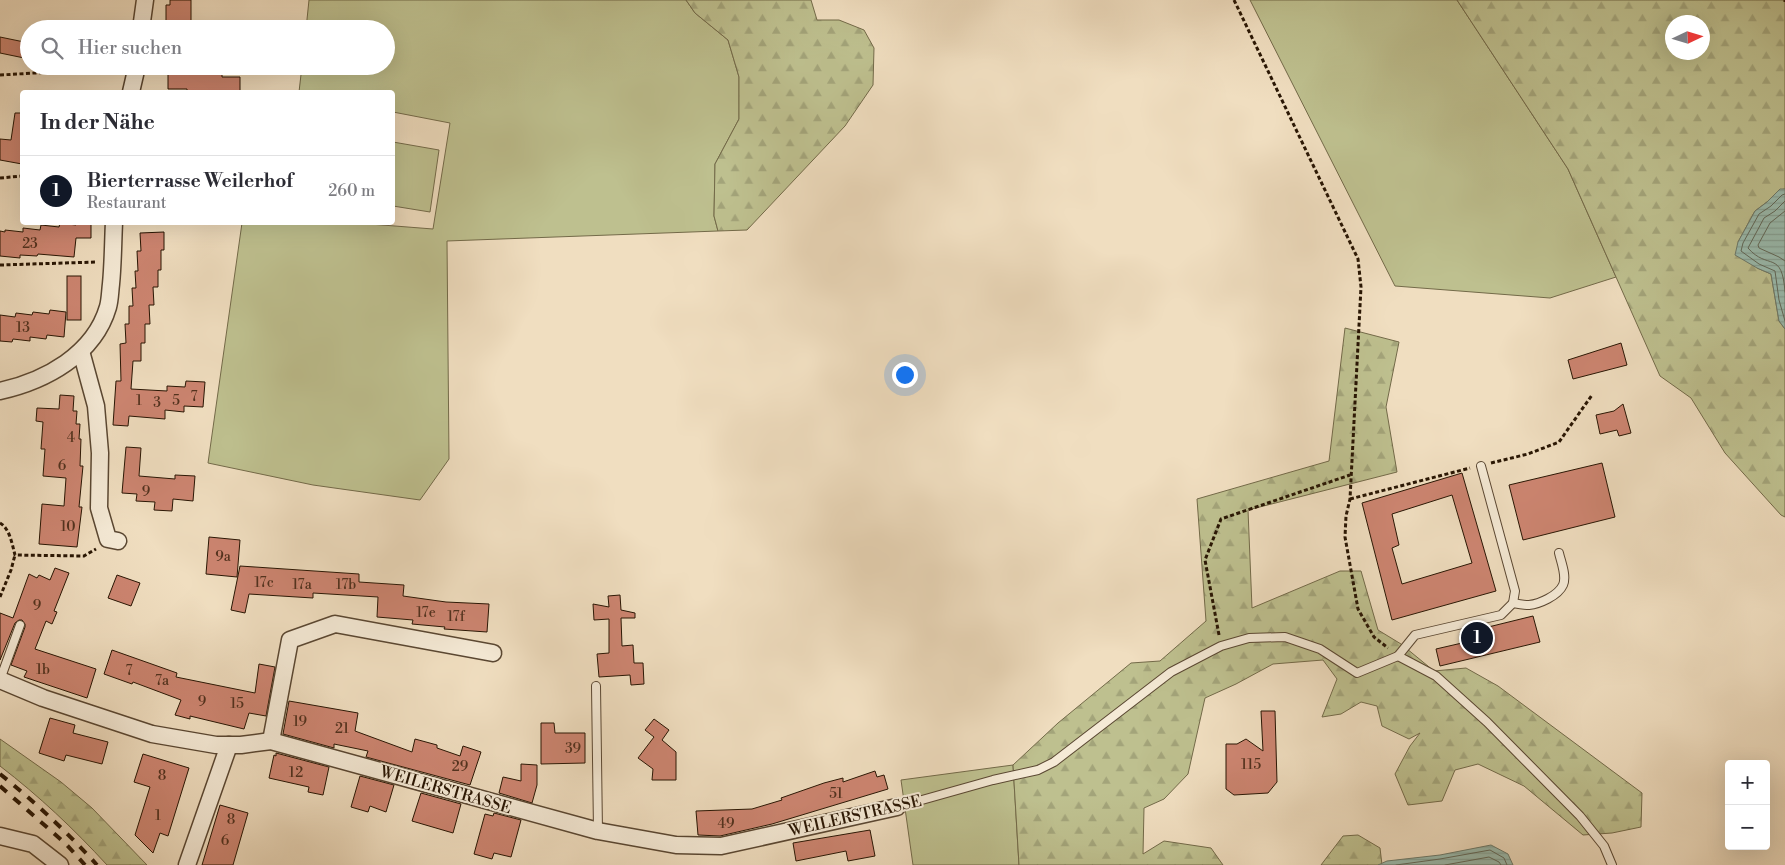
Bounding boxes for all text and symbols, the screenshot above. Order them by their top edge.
north arrow [1665,15,1710,60]
search box [20,20,395,75]
icon: search [38,34,66,62]
text: Hier suchen [78,36,182,60]
text: In der Nähe [40,110,155,136]
text: Bierterrasse Weilerhof [87,169,293,193]
text: 1 [52,181,60,201]
text: 260 m [328,181,375,201]
text: Restaurant [87,193,166,213]
house number: 23 [22,235,38,253]
house number: 13 [16,319,30,337]
your location [892,362,918,388]
house number: 7 [190,388,198,406]
house number: 1 [136,392,142,410]
house number: 5 [172,392,180,410]
house number: 3 [153,394,161,412]
house number: 4 [67,429,75,447]
house number: 6 [58,457,67,475]
house number: 9 [142,483,150,501]
house number: 10 [61,518,75,536]
house number: 9a [215,548,232,566]
house number: 17c [254,574,274,592]
house number: 17a [292,576,313,594]
house number: 17b [336,576,356,594]
house number: 9 [33,597,41,615]
house number: 17e [416,604,436,622]
house number: 17f [447,608,466,626]
pin: 1 [1461,619,1493,657]
house number: 1b [36,661,50,679]
house number: 7 [125,662,133,680]
house number: 7a [155,672,170,690]
house number: 9 [198,693,206,711]
house number: 15 [230,695,244,713]
house number: 19 [293,713,307,731]
house number: 21 [335,720,349,738]
house number: 39 [565,740,581,758]
house number: 115 [1241,756,1261,774]
house number: 29 [452,758,468,776]
map controls [1725,760,1770,850]
button: + [1725,760,1770,805]
street label: WEILERSTRASSE [377,761,514,818]
house number: 12 [289,764,303,782]
house number: 8 [158,767,166,785]
house number: 51 [829,785,843,803]
street label: WEILERSTRASSE [786,791,924,841]
button: − [1725,805,1770,850]
house number: 1 [155,807,161,825]
house number: 8 [227,811,235,829]
house number: 49 [718,815,734,833]
house number: 6 [221,832,230,850]

